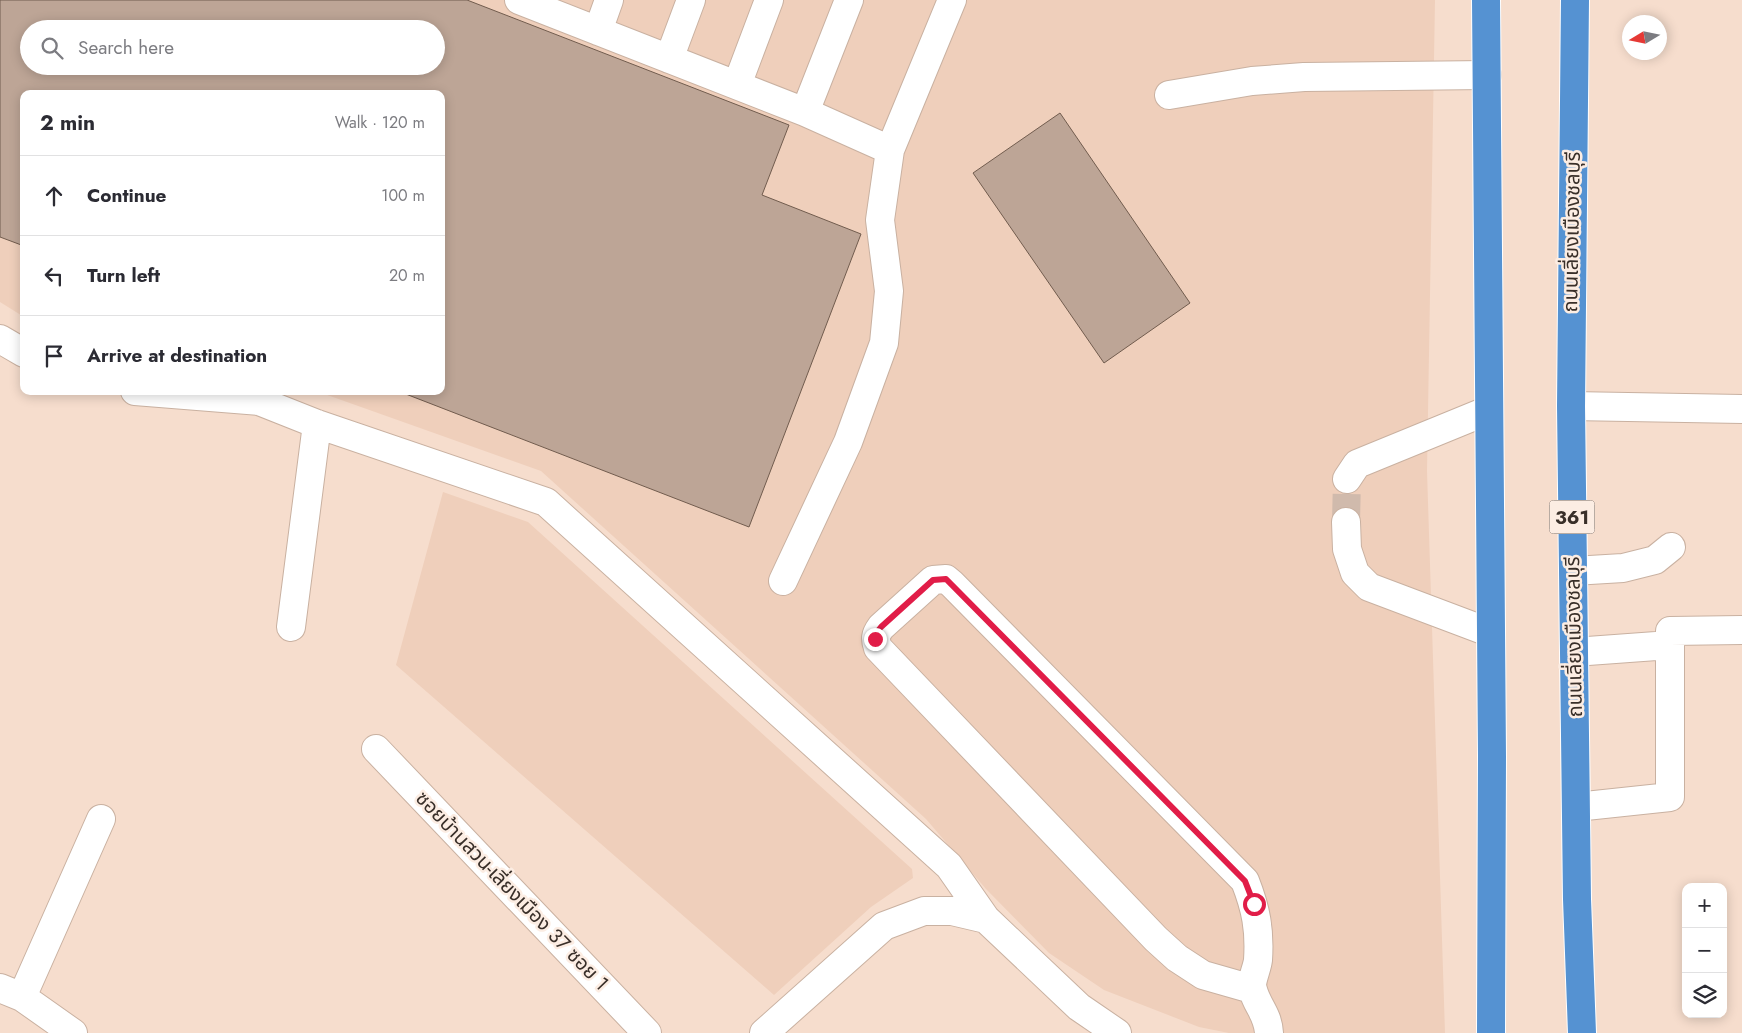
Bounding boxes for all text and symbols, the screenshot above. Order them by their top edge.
north arrow [1622,15,1667,60]
search box [20,20,445,75]
icon: search [38,34,66,62]
text: Search here [78,34,174,61]
text: 2 min [40,108,95,138]
text: Walk · 120 m [335,111,425,134]
street label: ถนนเลี่ยงเมืองชลบุรี [1556,151,1588,313]
icon: ahead [40,182,68,210]
text: Continue [87,182,166,209]
text: 100 m [381,184,425,207]
icon: left [40,262,68,290]
text: Turn left [87,262,160,289]
text: 20 m [389,264,425,287]
icon: arrive [40,342,68,370]
text: Arrive at destination [87,342,267,369]
road number: 361 [1550,501,1594,534]
street label: ถนนเลี่ยงเมืองชลบุรี [1558,556,1590,718]
route end [864,628,887,651]
street label: ซอยบ้านสวน-เลี่ยงเมือง 37 ซอย 1 [409,785,615,997]
map controls [1682,883,1727,1018]
button: + [1682,883,1727,928]
route start [1243,893,1266,916]
button: − [1682,928,1727,973]
button: layers [1682,973,1727,1018]

